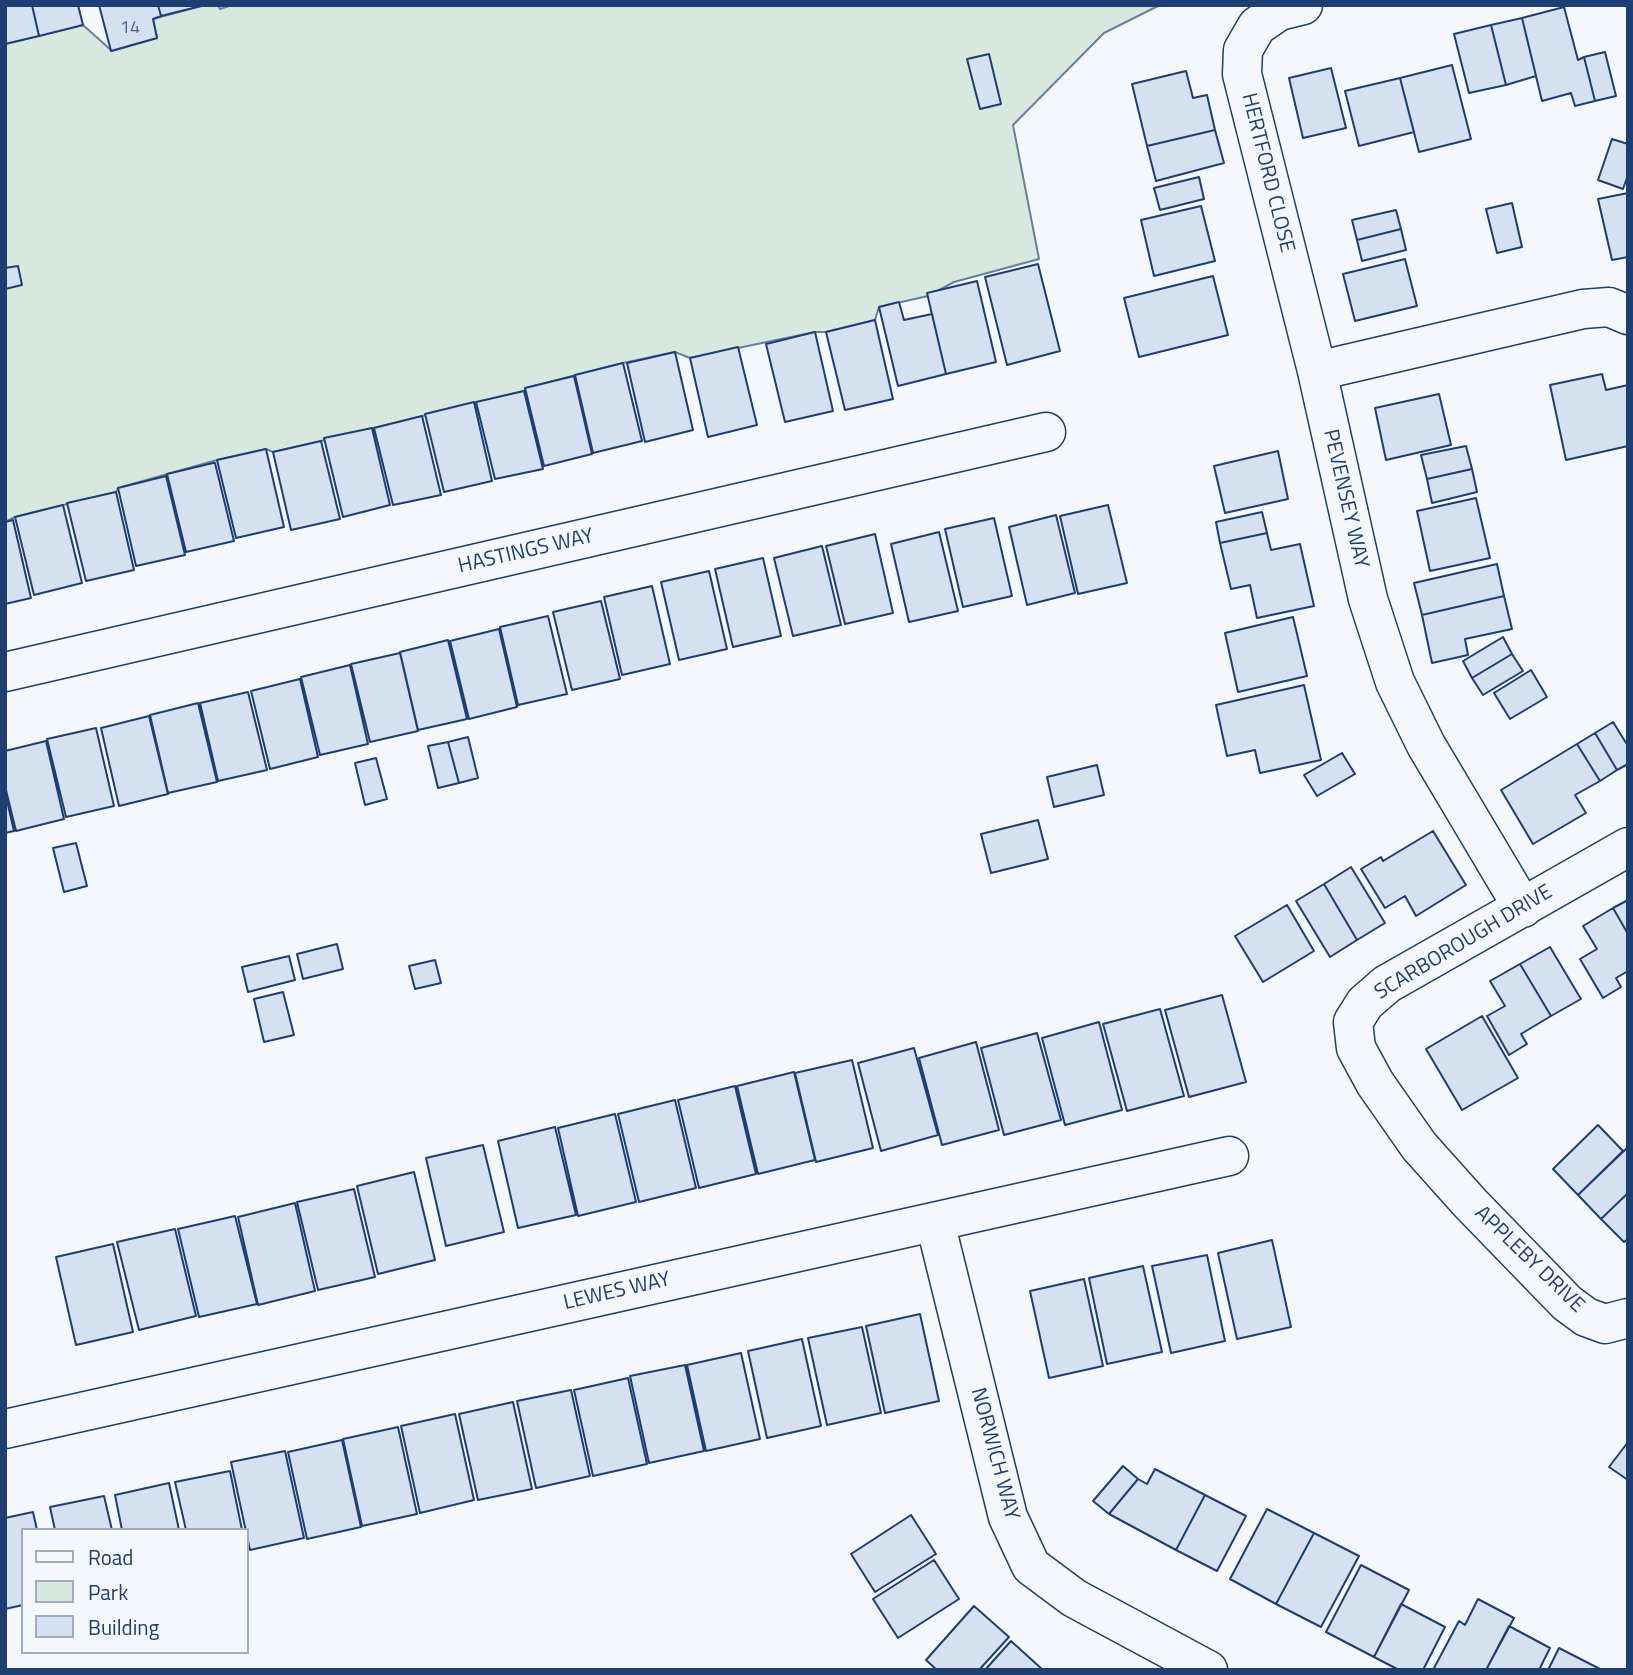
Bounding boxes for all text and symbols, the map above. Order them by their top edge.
house number: 14 [120,18,140,40]
street label: HERTFORD CLOSE [1235,91,1299,255]
street label: PEVENSEY WAY [1317,427,1373,571]
street label: HASTINGS WAY [456,524,596,580]
street label: SCARBOROUGH DRIVE [1371,880,1557,1006]
street label: APPLEBY DRIVE [1469,1201,1589,1319]
street label: LEWES WAY [561,1267,673,1317]
street label: NORWICH WAY [964,1385,1024,1523]
legend [21,1528,248,1654]
text: Road [88,1541,133,1573]
text: Park [88,1576,128,1608]
text: Building [88,1611,159,1643]

